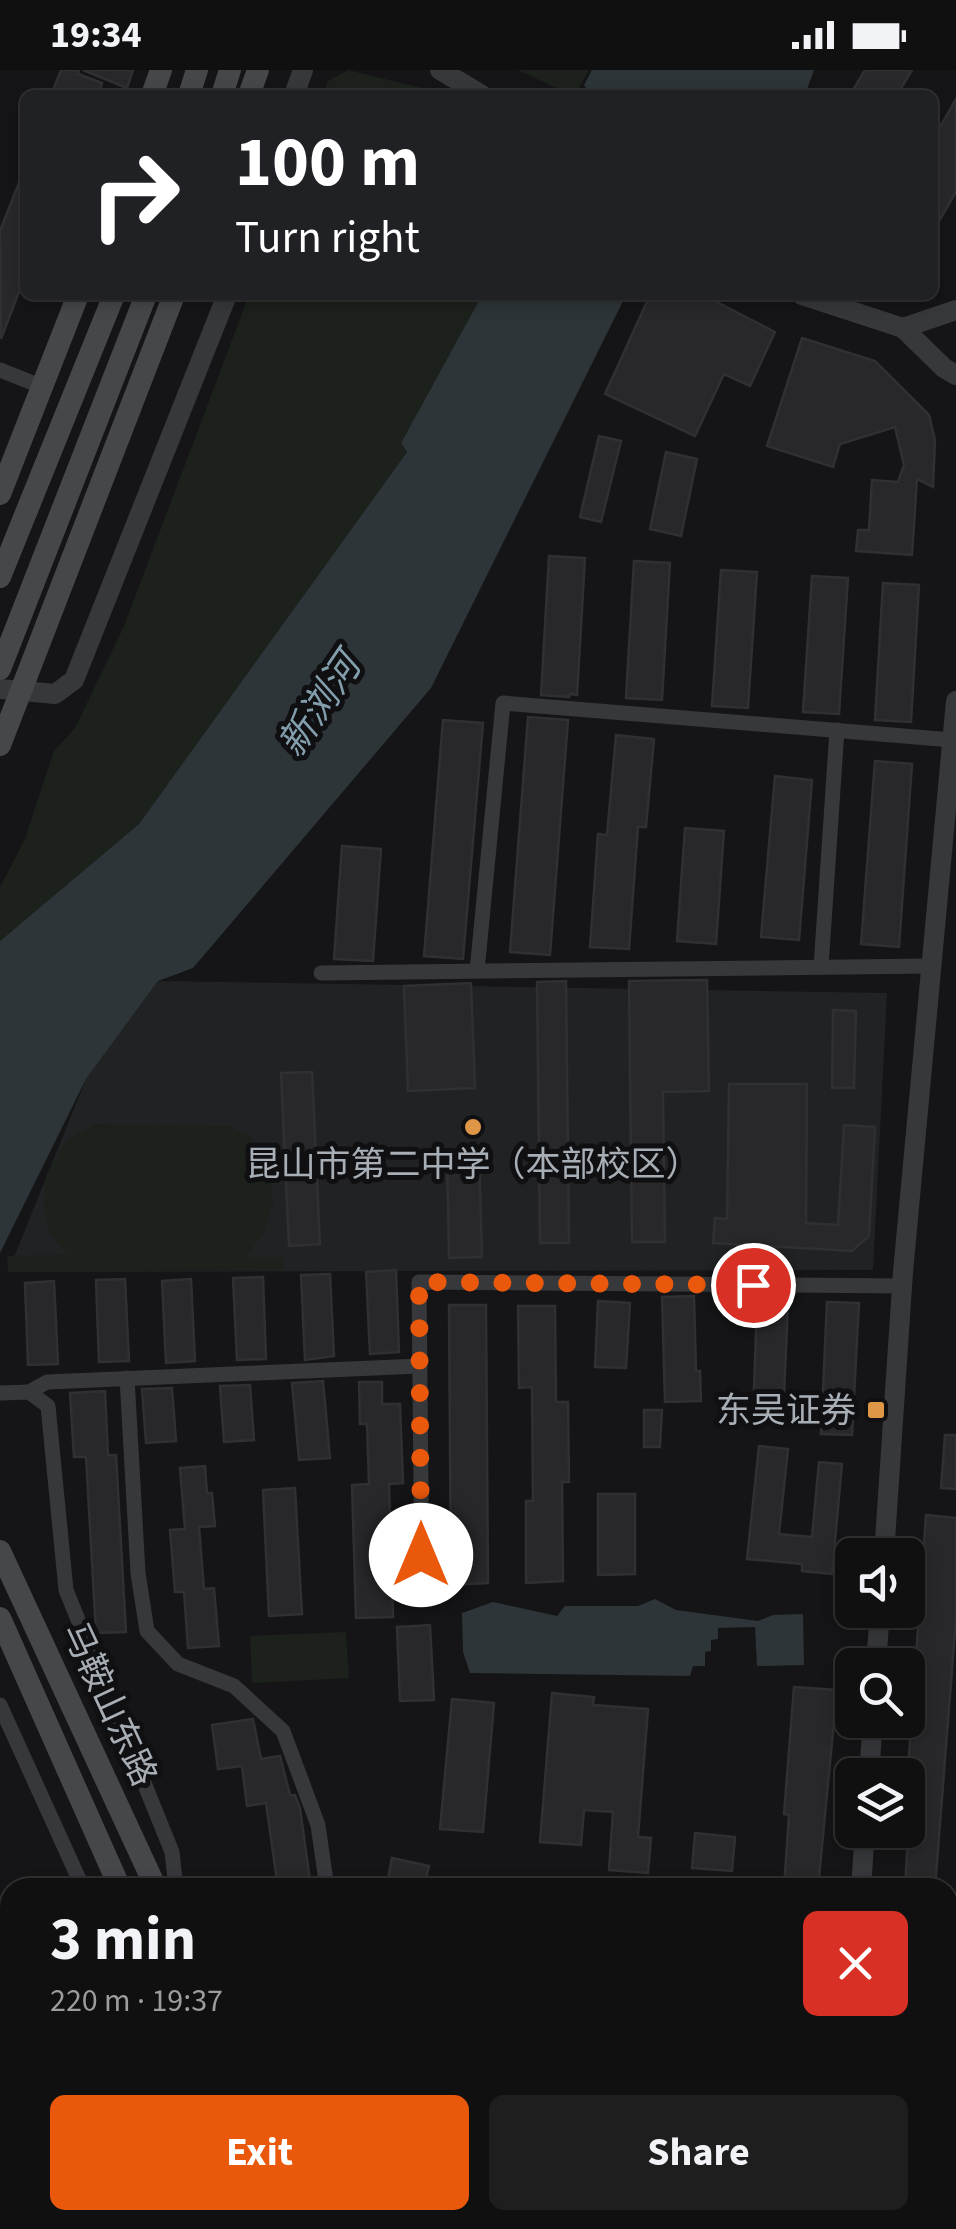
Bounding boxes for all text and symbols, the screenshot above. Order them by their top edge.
text: 19:34 [50,8,142,62]
text: 100 m [235,113,420,213]
icon: right [70,130,200,260]
text: Turn right [235,206,420,270]
water label: 新浏河 [266,637,378,768]
marker: 昆山市第二中学（本部校区） [462,1116,484,1138]
place label: 昆山市第二中学（本部校区） [245,1140,701,1190]
pin [711,1243,796,1328]
icon: arrive [726,1258,781,1313]
place label: 东吴证券 [716,1386,856,1436]
marker: 东吴证券 [865,1399,887,1421]
position arrow [369,1503,473,1607]
map controls [835,1538,925,1848]
button: sound [835,1538,925,1628]
street label: 马鞍山东路 [49,1615,169,1794]
button: search [835,1648,925,1738]
button: layers [835,1758,925,1848]
text: 3 min [50,1898,196,1983]
button: close [803,1911,908,2016]
text: 220 m · 19:37 [50,1978,223,2024]
button: Exit [50,2095,469,2210]
button: Share [489,2095,908,2210]

